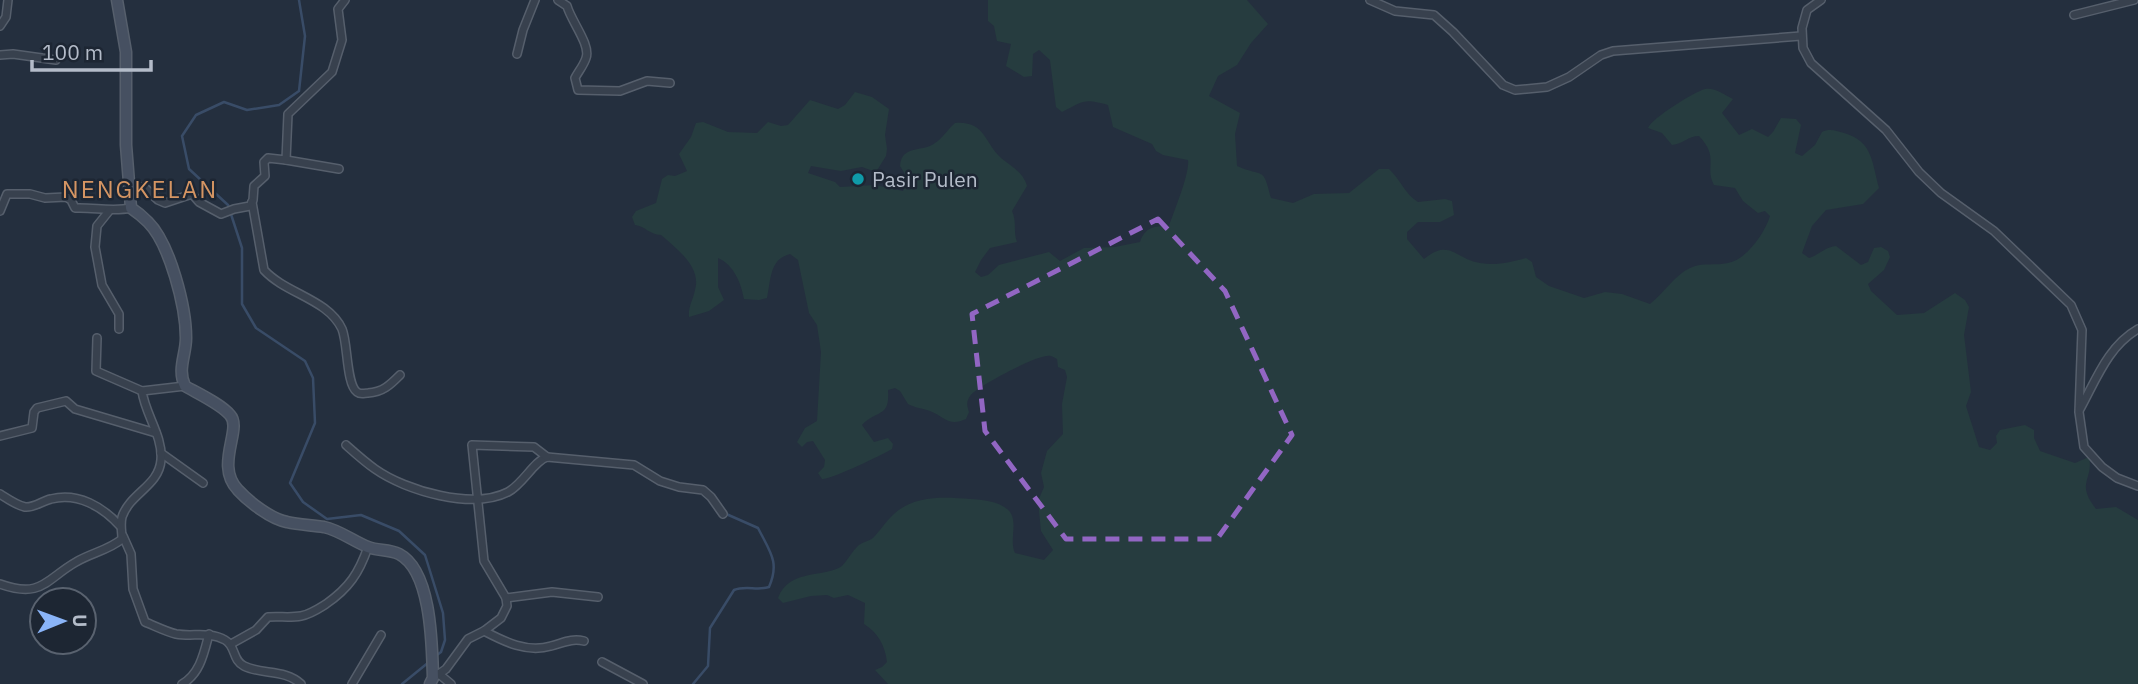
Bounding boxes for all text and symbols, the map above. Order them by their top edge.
scale bar [32,28,150,72]
text: 100 m [42,38,103,66]
place label: Pasir Pulen [872,165,978,193]
marker: Pasir Pulen [850,171,866,187]
district label: NENGKELAN [62,173,218,205]
north arrow [28,586,98,656]
text: U [68,614,92,628]

